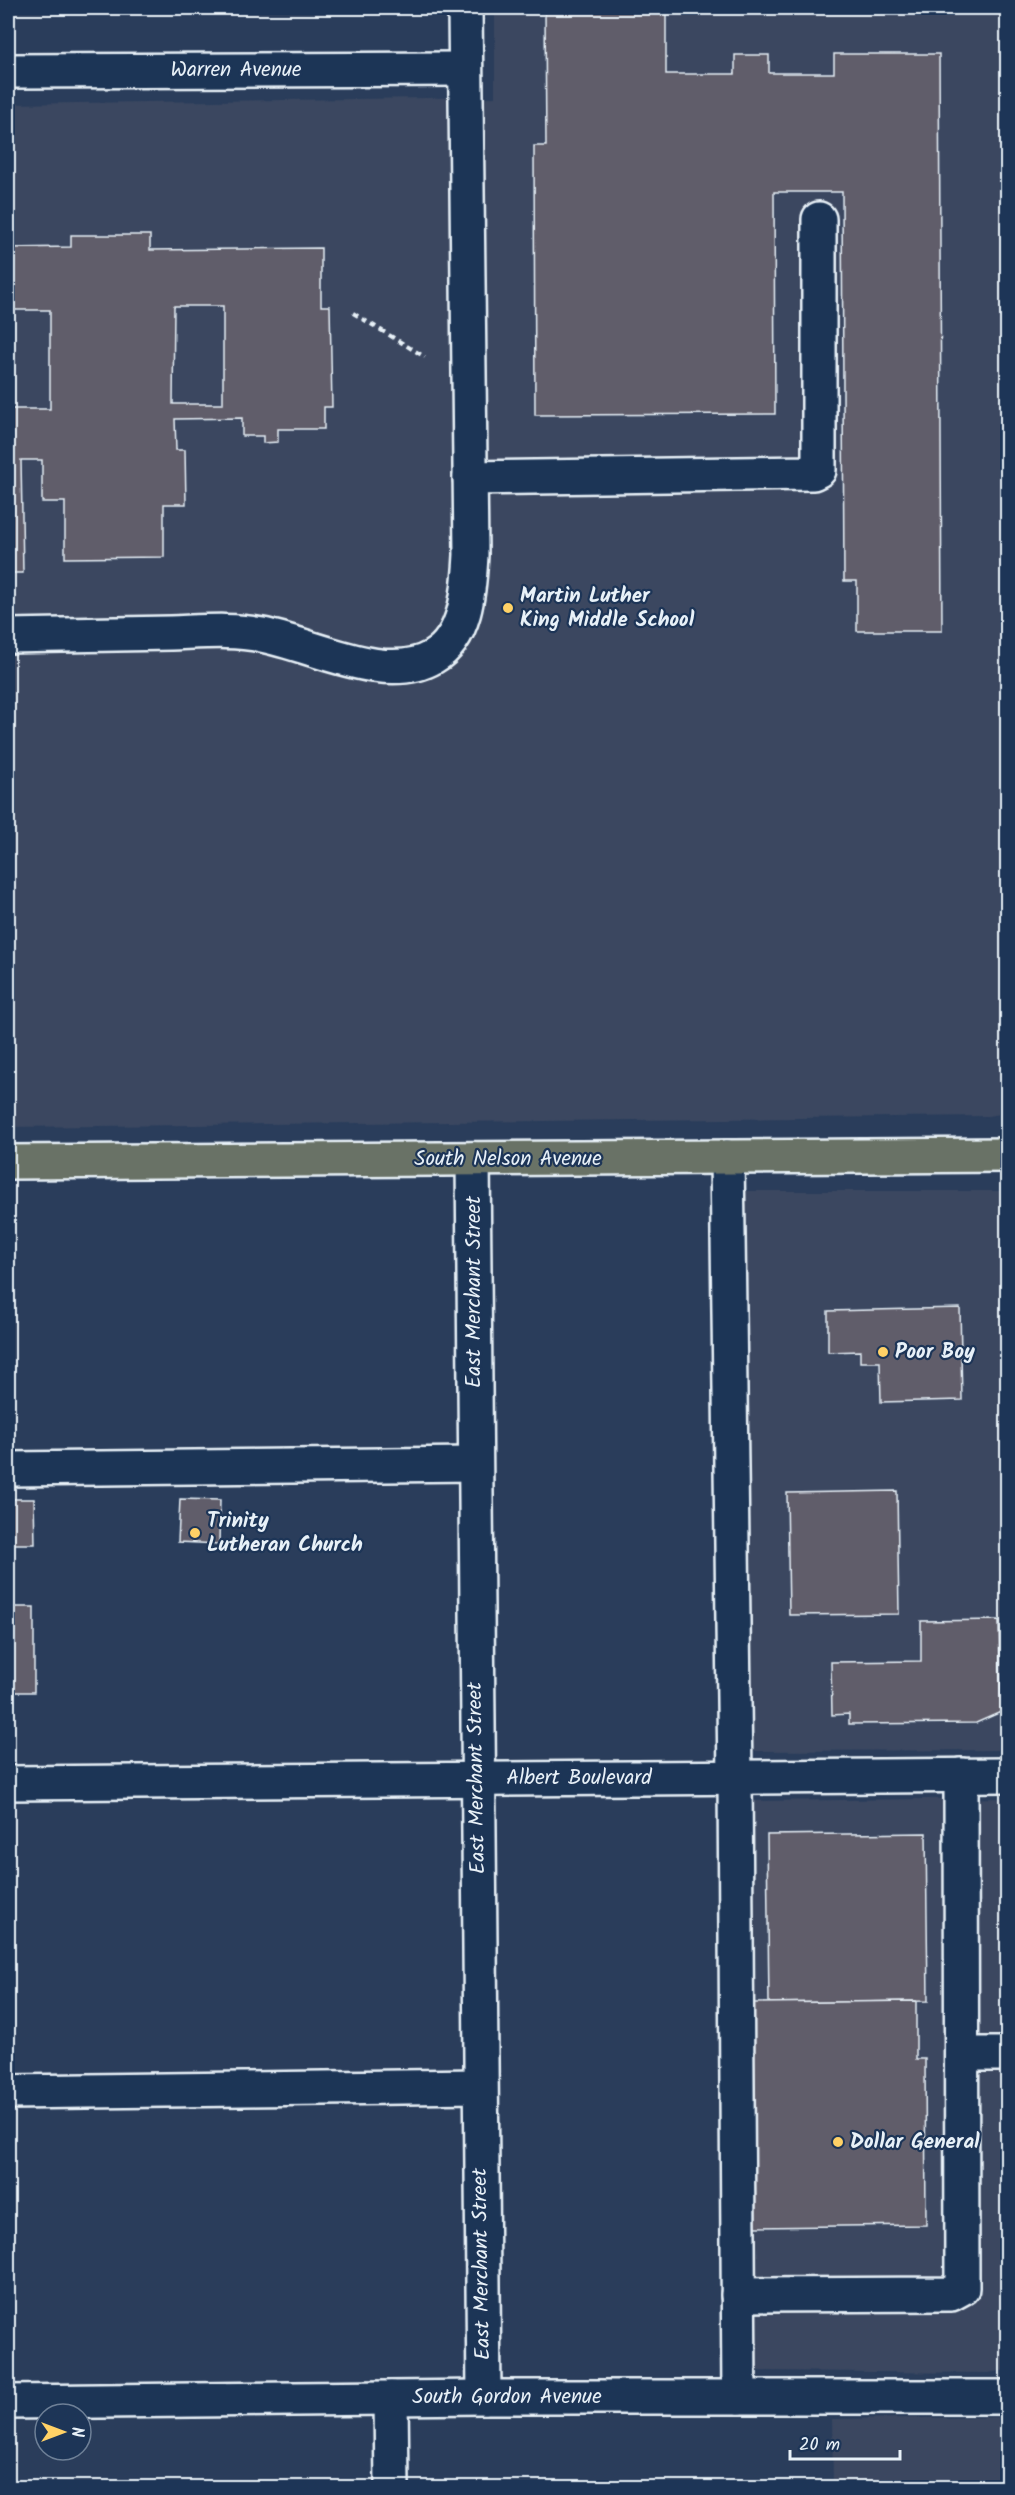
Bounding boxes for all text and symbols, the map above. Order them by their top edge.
street label: Warren Avenue [170,54,302,87]
place label: Martin Luther King Middle School [520,580,695,637]
marker: Martin Luther King Middle School [501,601,515,615]
street label: South Nelson Avenue [414,1143,602,1176]
street label: East Merchant Street [458,1195,491,1388]
place label: Poor Boy [895,1336,975,1369]
marker: Poor Boy [876,1345,890,1359]
place label: Trinity Lutheran Church [207,1505,363,1562]
marker: Trinity Lutheran Church [188,1526,202,1540]
street label: East Merchant Street [459,1681,495,1874]
street label: Albert Boulevard [506,1762,652,1795]
place label: Dollar General [850,2126,980,2159]
marker: Dollar General [831,2135,845,2149]
street label: East Merchant Street [464,2167,500,2360]
street label: South Gordon Avenue [412,2381,602,2414]
north arrow [33,2402,93,2462]
scale bar [790,2423,900,2461]
text: N [64,2427,89,2437]
text: 20 m [799,2431,840,2460]

